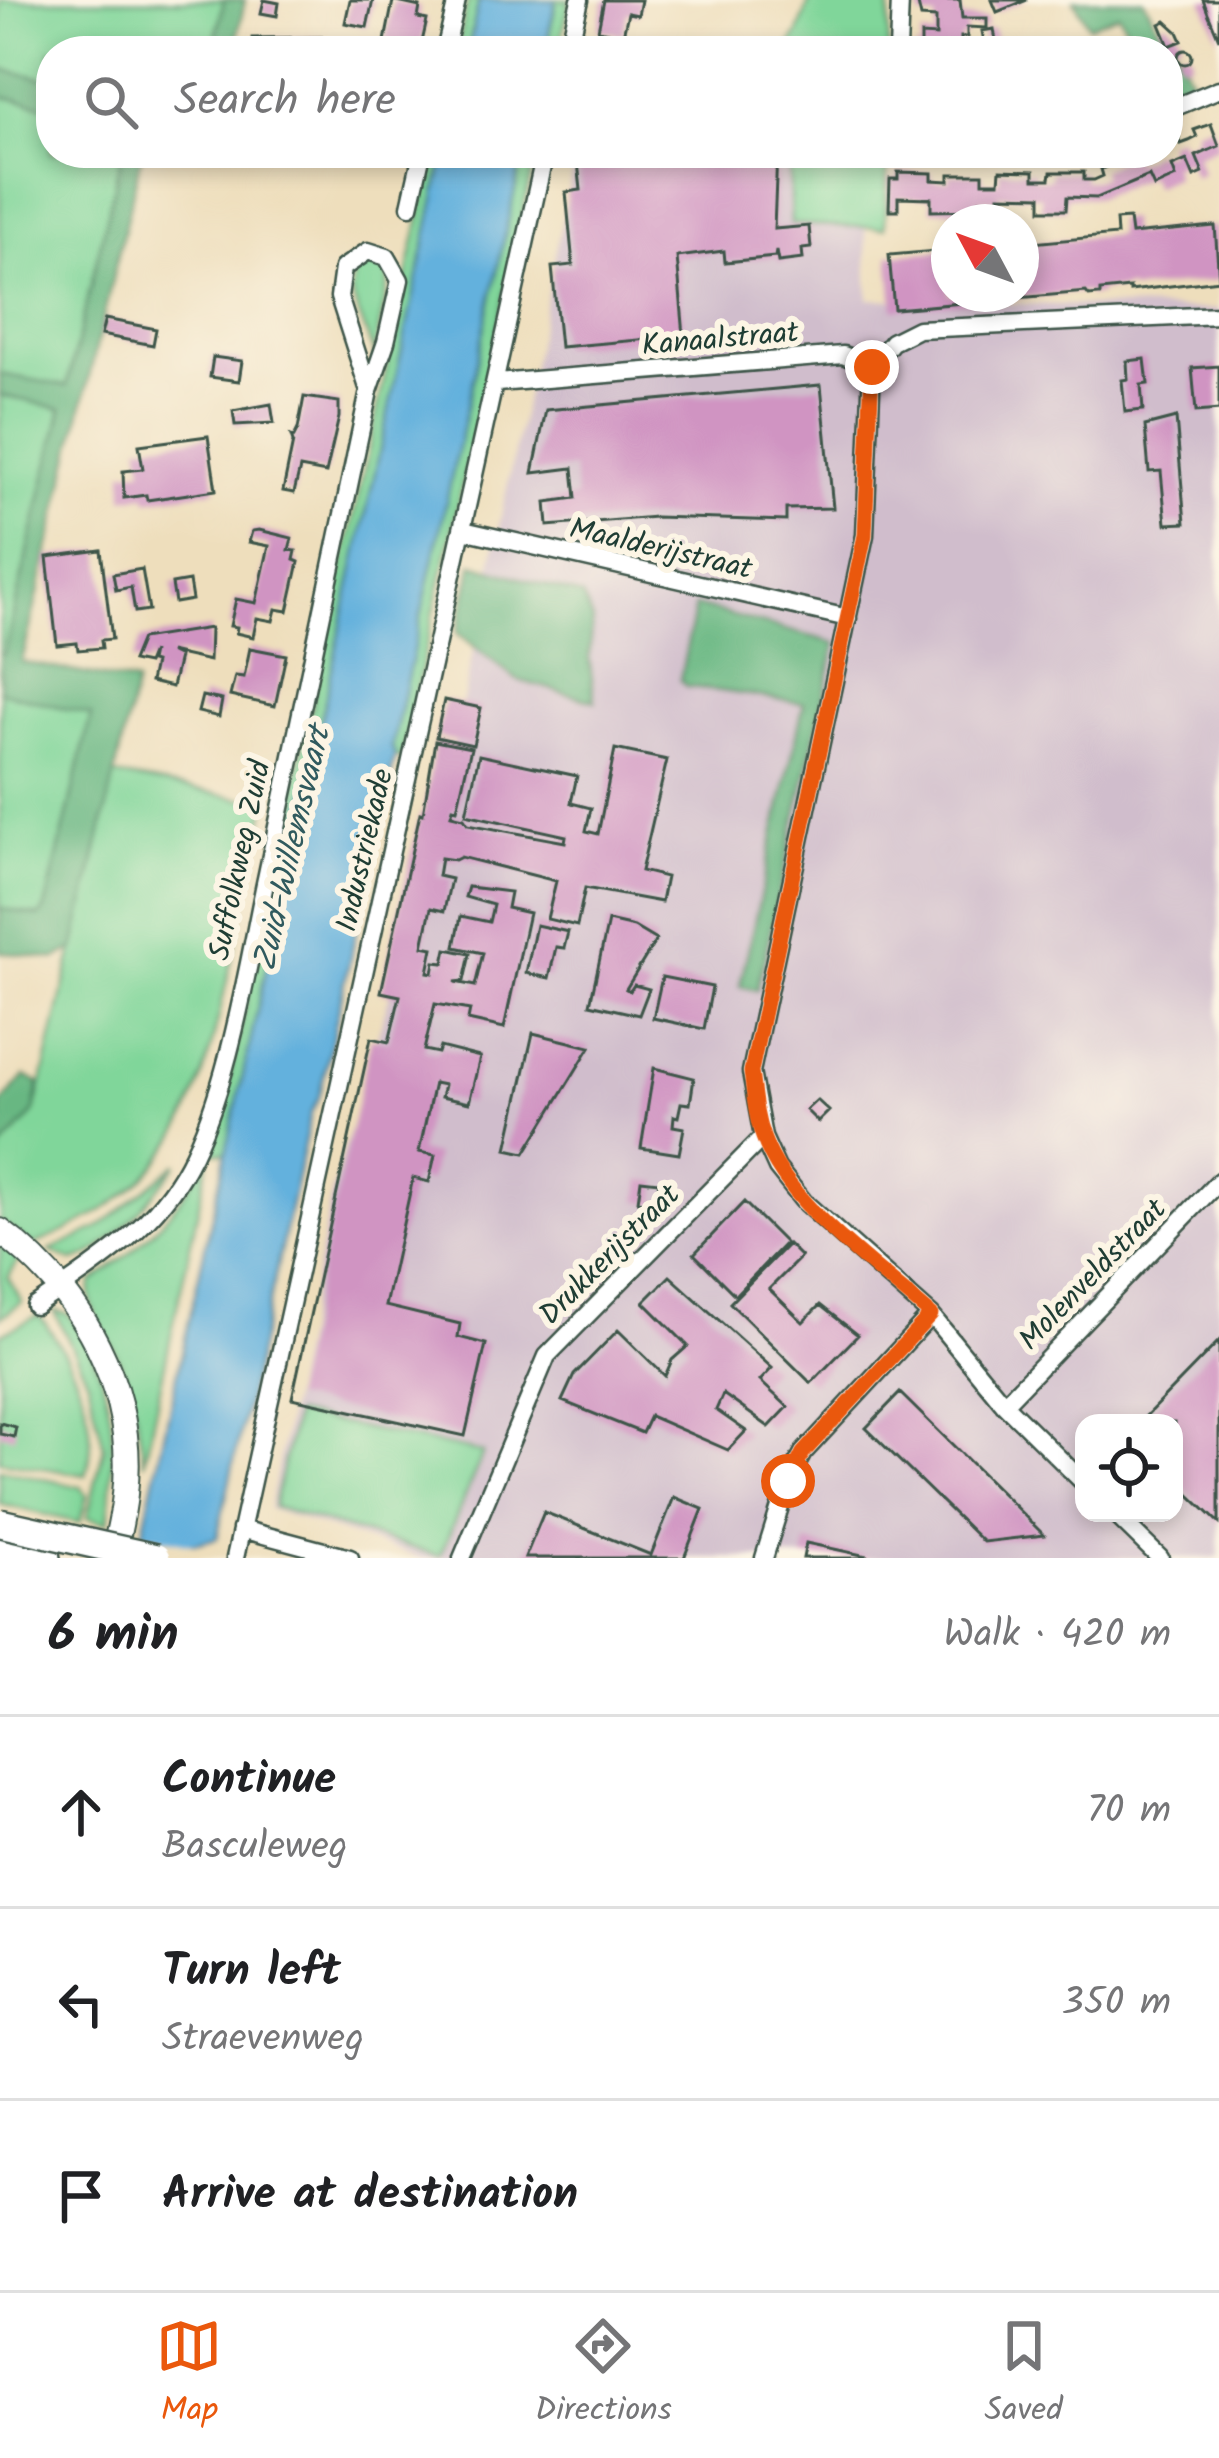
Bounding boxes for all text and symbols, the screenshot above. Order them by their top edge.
search box [36,36,1183,168]
text: Search here [174,66,396,138]
icon: search [78,69,144,135]
north arrow [931,204,1039,312]
street label: Kanaalstraat [640,309,801,371]
route end [845,340,899,394]
street label: Maalderijstraat [564,506,757,594]
water label: Zuid-Willemsvaart [240,716,348,976]
street label: Suffolkweg Zuid [196,755,286,965]
street label: Industriekade [324,764,408,937]
street label: Drukkerijstraat [528,1173,693,1337]
street label: Molenveldstraat [1008,1188,1179,1363]
map controls [1075,1414,1183,1522]
button: locate [1075,1414,1183,1522]
route start [761,1454,815,1508]
text: 6 min [48,1596,179,1677]
text: Walk · 420 m [944,1605,1171,1667]
text: Continue [162,1745,336,1817]
icon: ahead [48,1779,114,1845]
text: 70 m [1087,1781,1171,1843]
text: Basculeweg [162,1817,347,1879]
text: Turn left [162,1937,341,2009]
icon: left [48,1971,114,2037]
text: 350 m [1062,1973,1171,2035]
text: Straevenweg [162,2009,364,2071]
text: Arrive at destination [162,2160,578,2232]
icon: arrive [48,2163,114,2229]
tab: Map [156,2313,222,2438]
tab: Directions [535,2313,672,2438]
tab: Saved [984,2313,1063,2438]

